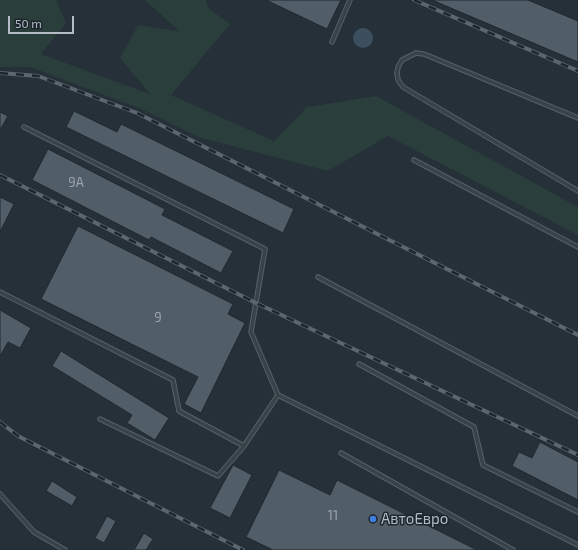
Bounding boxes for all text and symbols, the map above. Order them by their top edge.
scale bar [10,8,76,34]
text: 50 m [15,16,42,30]
house number: 9А [68,175,84,191]
house number: 9 [154,310,162,326]
house number: 11 [328,508,338,524]
place label: АвтоЕвро [381,510,448,528]
marker: АвтоЕвро [368,514,378,524]

